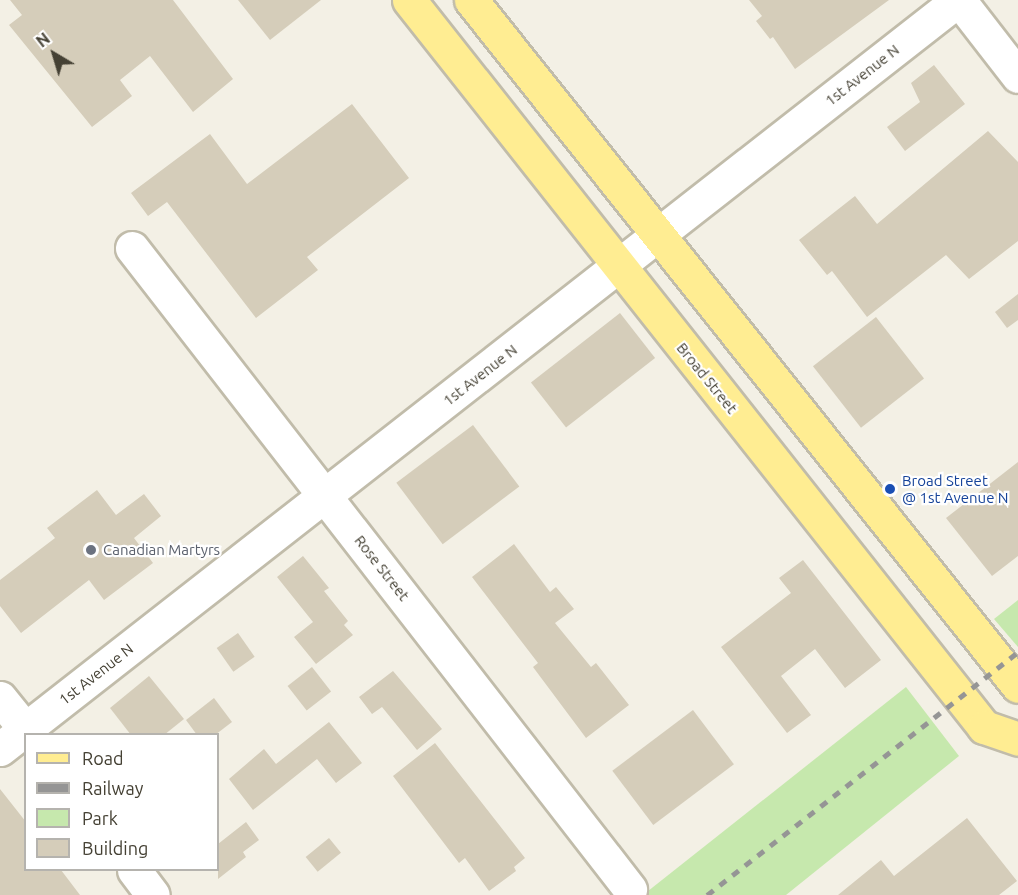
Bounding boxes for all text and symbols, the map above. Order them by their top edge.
north arrow [24,24,84,84]
text: N [33,29,53,51]
street label: 1st Avenue N [821,41,903,109]
street label: Broad Street [673,339,741,417]
street label: 1st Avenue N [439,341,521,409]
place label: Broad Street @ 1st Avenue N [902,471,1009,506]
marker: Broad Street @ 1st Avenue N [883,482,897,496]
street label: Rose Street [351,532,413,604]
place label: Canadian Martyrs [103,541,220,559]
marker: Canadian Martyrs [84,543,98,557]
street label: 1st Avenue N [55,640,137,708]
legend [24,733,219,871]
text: Road [82,748,124,768]
text: Railway [82,778,143,798]
text: Park [82,808,118,828]
text: Building [82,838,148,858]

